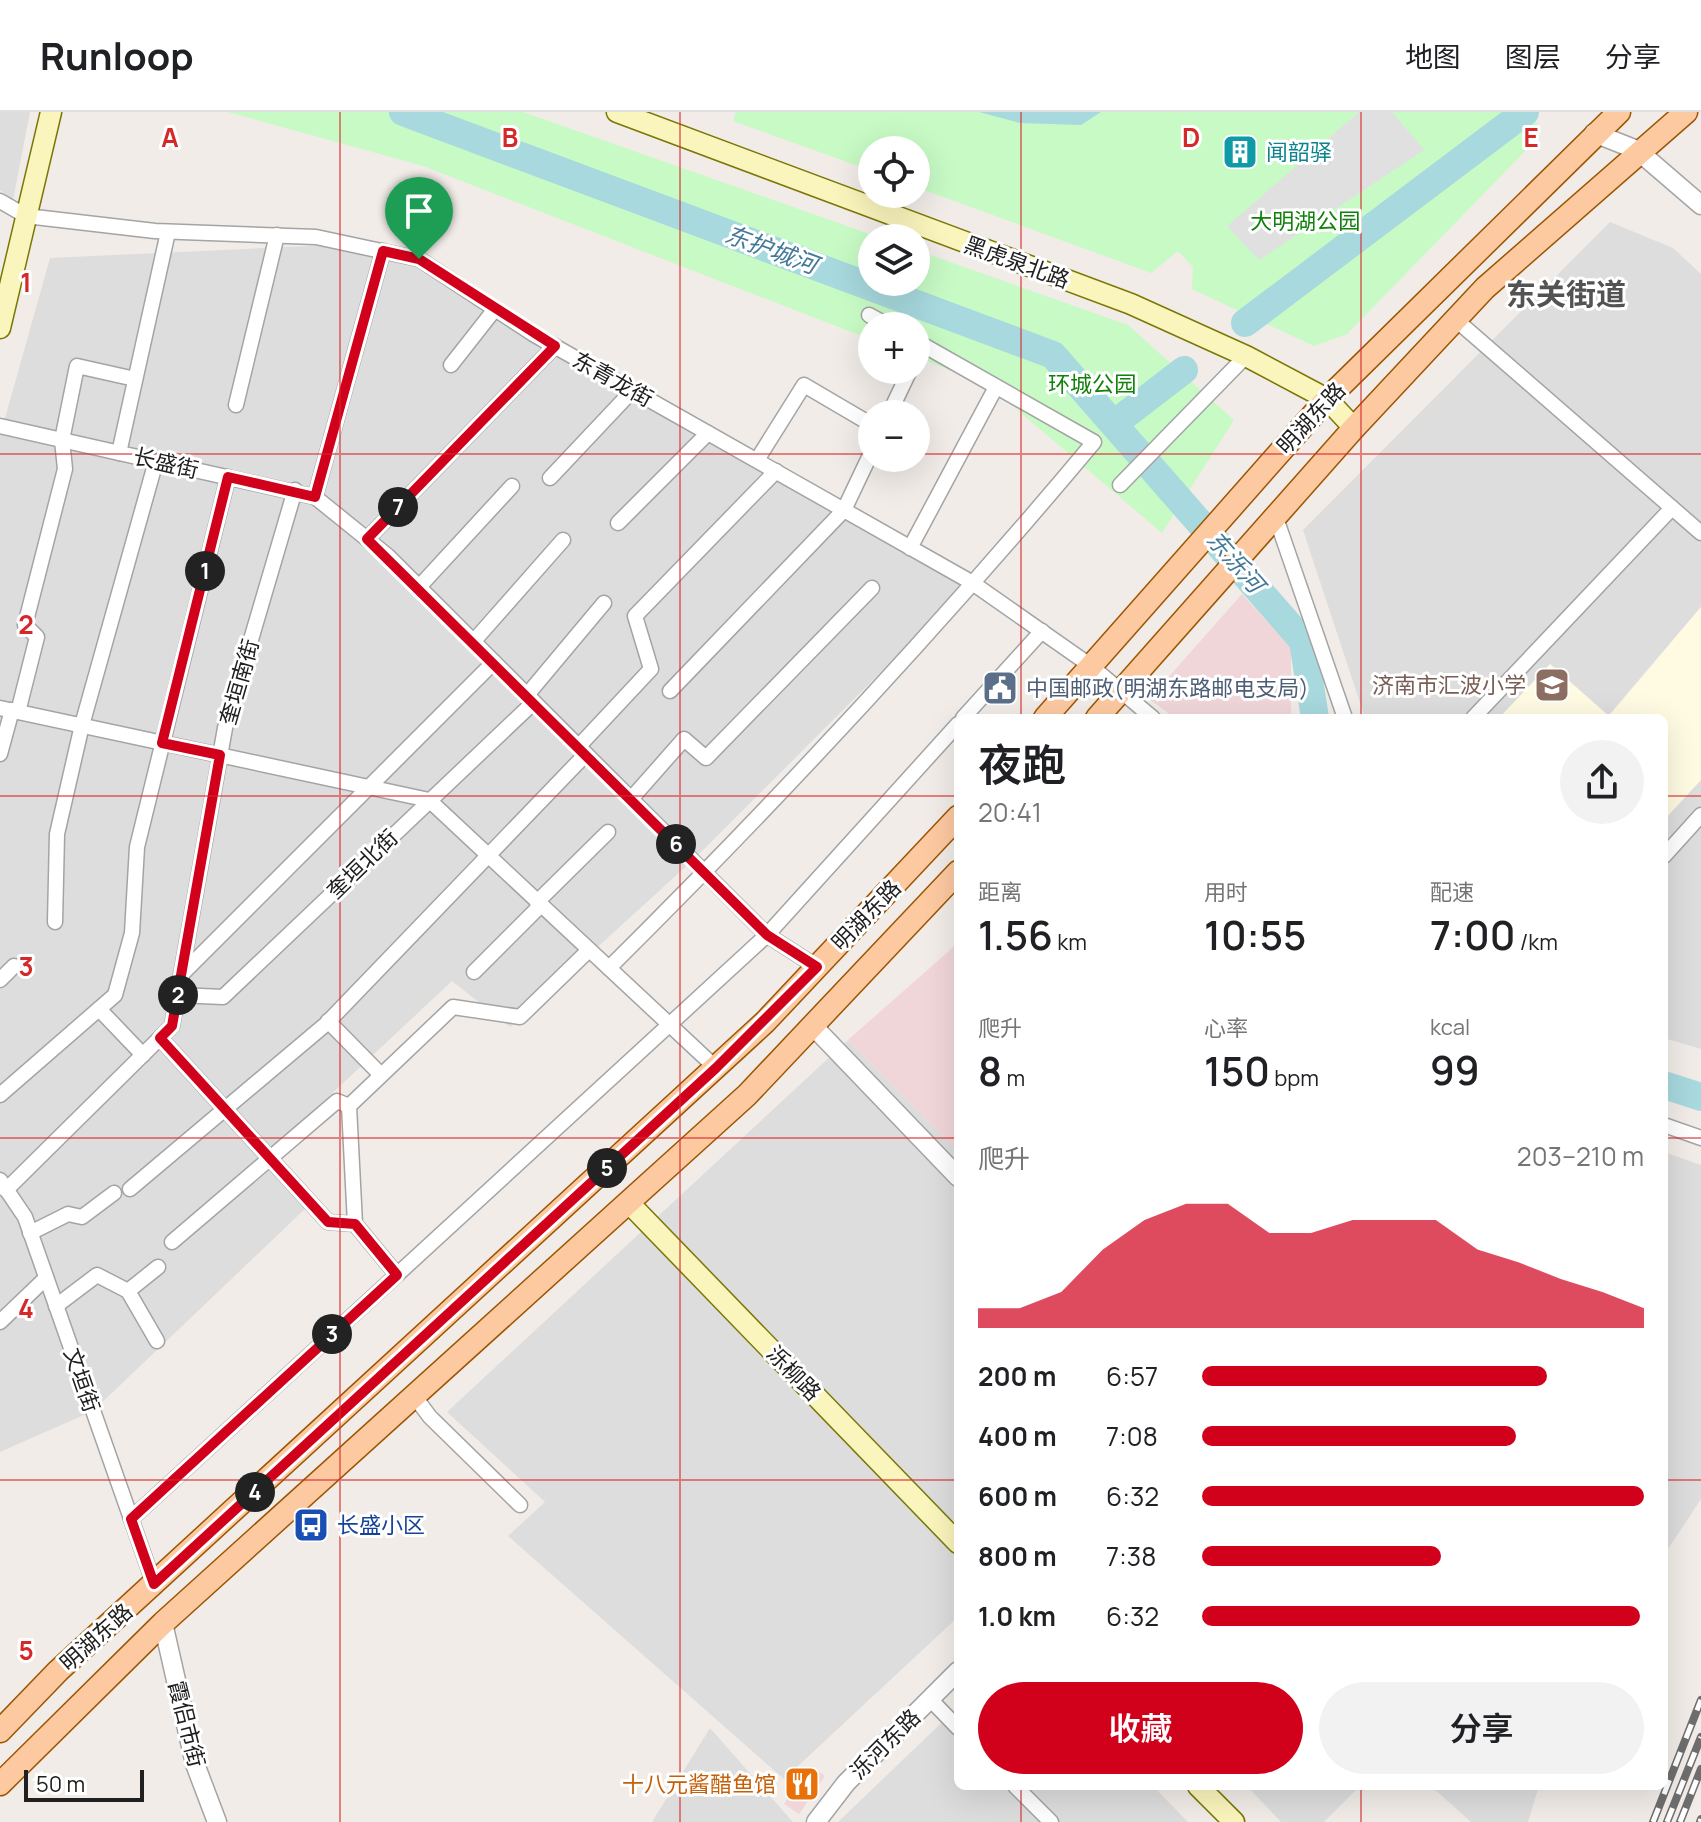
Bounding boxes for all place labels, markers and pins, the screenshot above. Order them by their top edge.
building icon: 闻韶驿 [1221,133,1259,171]
place label: 闻韶驿 [1266,137,1332,167]
pin [385,177,453,259]
pin: 7 [378,487,418,527]
pin: 1 [185,551,225,591]
school or university icon: 济南市汇波小学 [1533,666,1571,704]
public building icon: 中国邮政(明湖东路邮电支局) [981,669,1019,707]
place label: 济南市汇波小学 [1372,670,1526,700]
place label: 中国邮政(明湖东路邮电支局) [1026,673,1309,703]
pin: 6 [656,824,696,864]
pin: 2 [158,975,198,1015]
pin: 5 [587,1148,627,1188]
pin: 3 [312,1314,352,1354]
pin: 4 [235,1472,275,1512]
bus stop icon: 长盛小区 [292,1506,330,1544]
place label: 长盛小区 [337,1510,425,1540]
restaurant icon: 十八元酱醋鱼馆 [783,1765,821,1803]
place label: 十八元酱醋鱼馆 [622,1769,776,1799]

